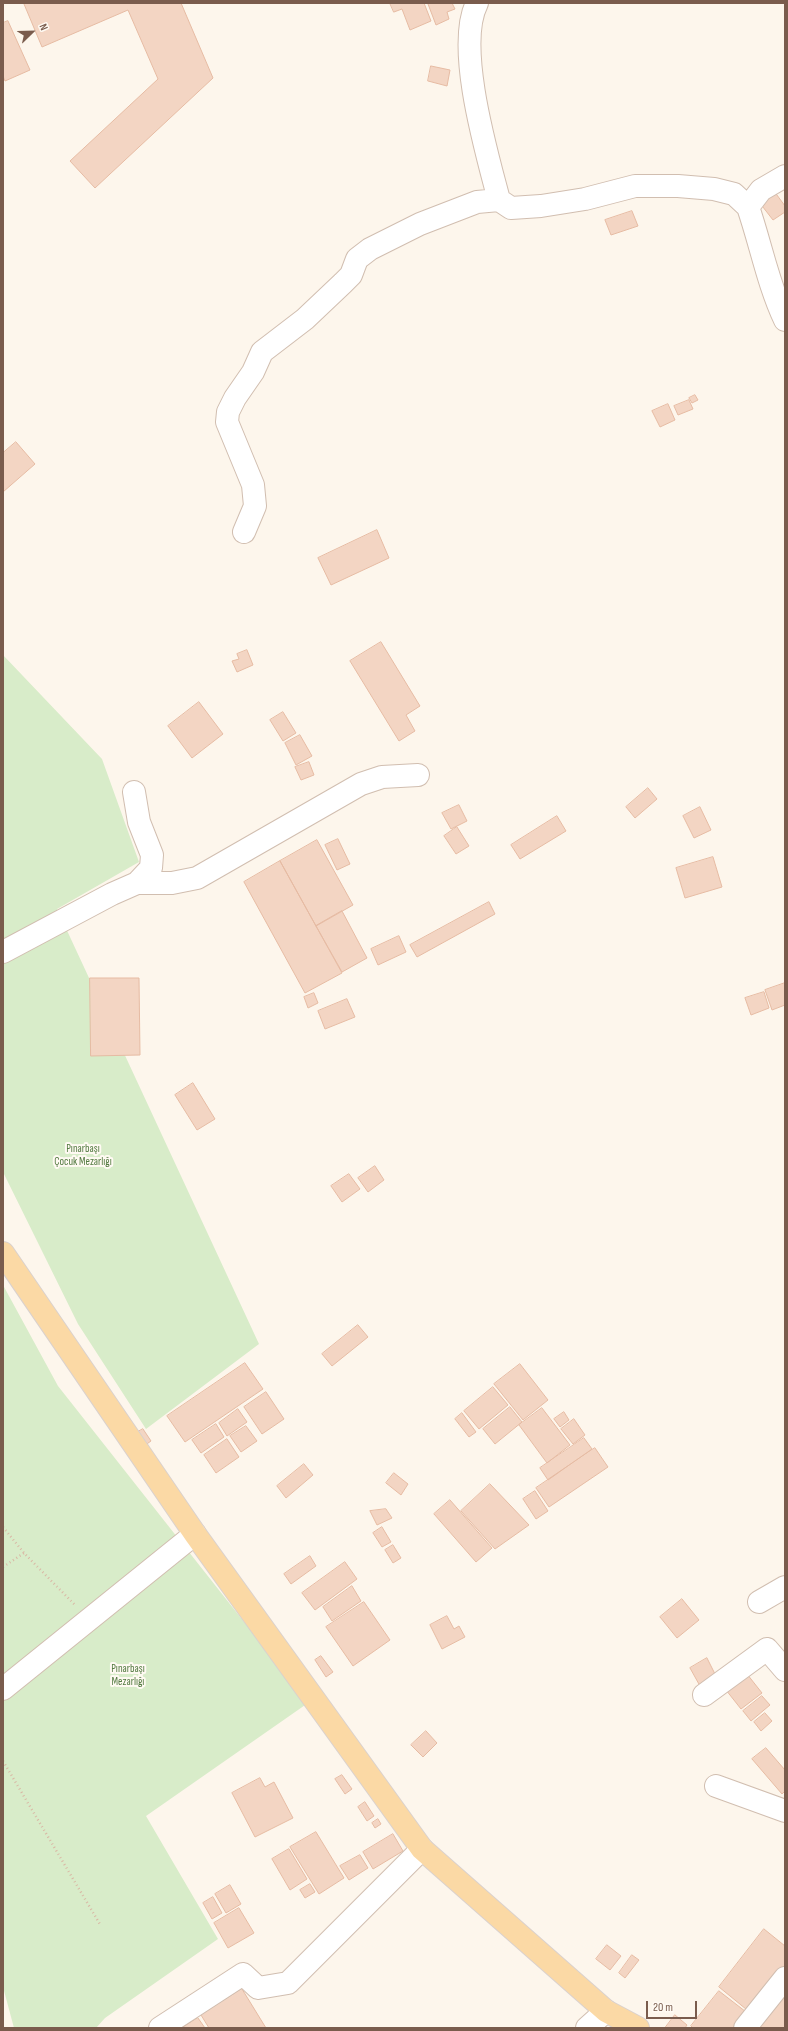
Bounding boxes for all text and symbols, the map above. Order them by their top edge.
north arrow [12,12,52,52]
text: N [36,22,51,32]
park label: Pınarbaşı Çocuk Mezarlığı [54,1142,112,1168]
park label: Pınarbaşı Mezarlığı [111,1662,145,1688]
scale bar [648,1993,699,2019]
text: 20 m [653,2000,673,2015]

